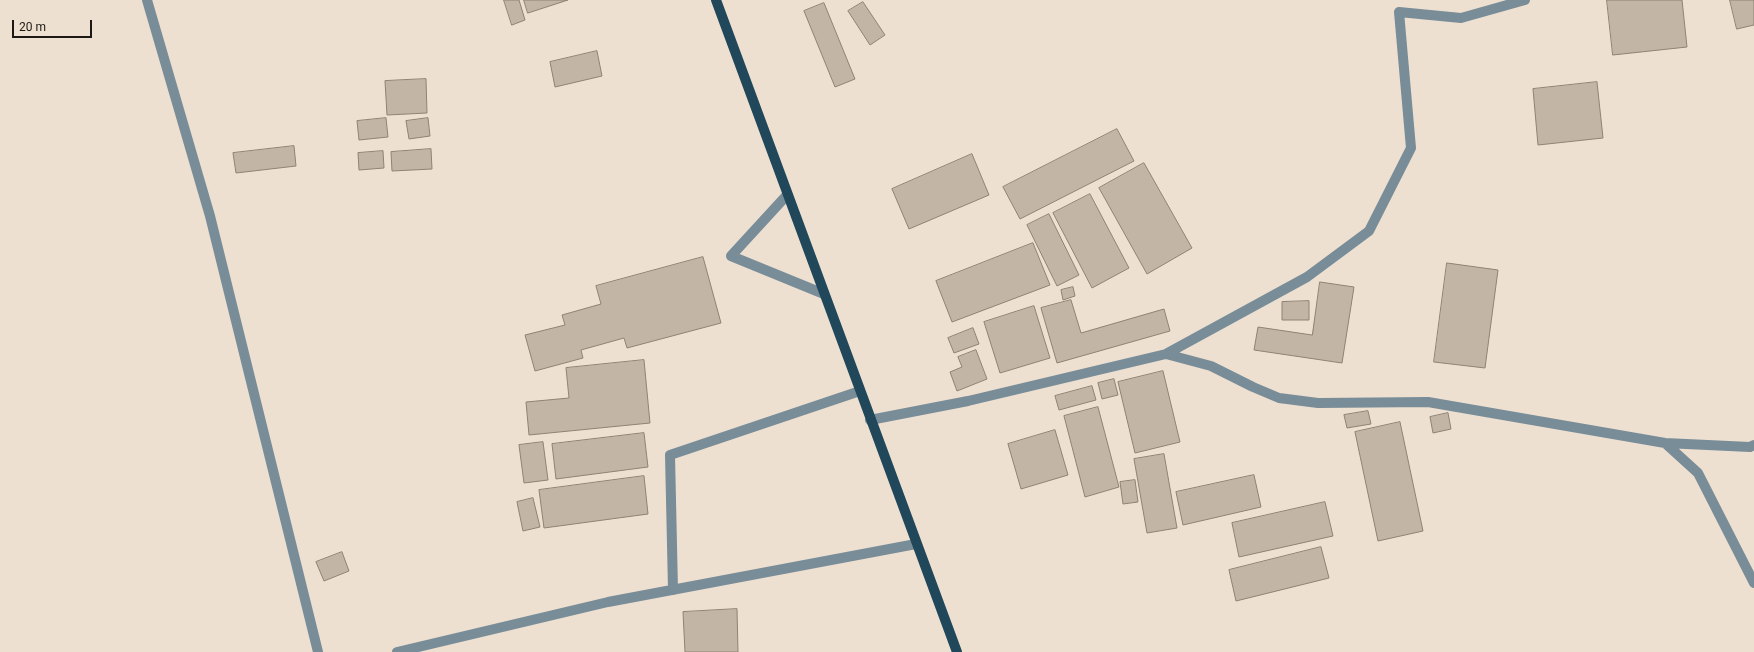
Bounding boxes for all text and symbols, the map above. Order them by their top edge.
scale bar [14,12,94,38]
text: 20 m [19,20,46,34]

